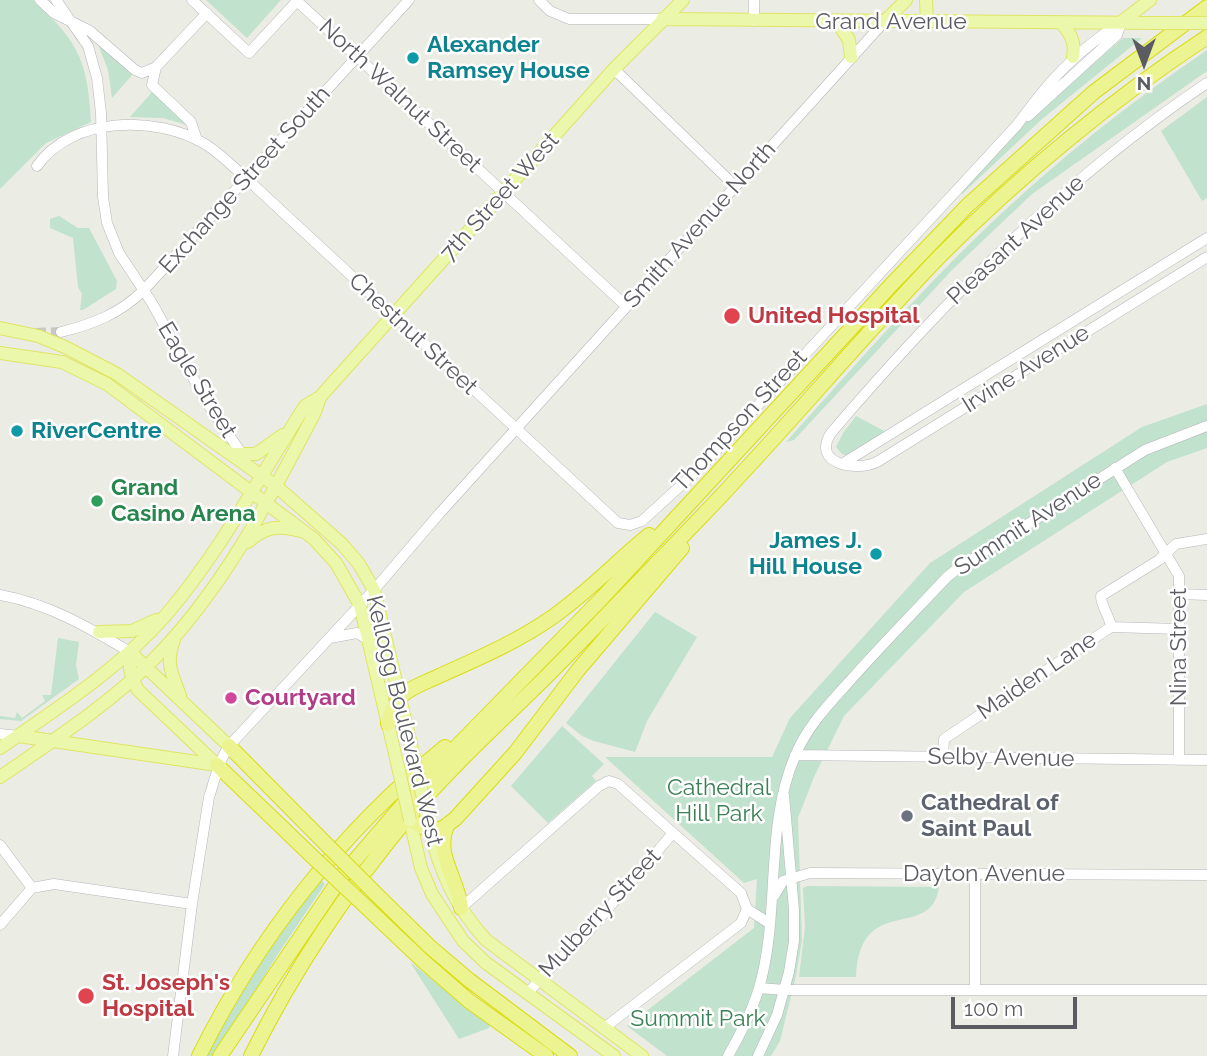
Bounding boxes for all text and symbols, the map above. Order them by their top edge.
street label: Grand Avenue [815,8,967,36]
street label: North Walnut Street [313,14,487,178]
north arrow [1109,28,1179,98]
place label: Alexander Ramsey House [427,31,590,85]
marker: Alexander Ramsey House [405,50,421,66]
text: N [1137,73,1151,95]
street label: Exchange Street South [154,81,336,279]
street label: 7th Street West [435,127,565,267]
street label: Smith Avenue North [618,136,782,314]
street label: Pleasant Avenue [942,169,1090,311]
street label: Chestnut Street [343,267,483,401]
place label: United Hospital [748,302,920,330]
marker: United Hospital [722,306,742,326]
street label: Eagle Street [152,317,242,443]
street label: Irvine Avenue [957,319,1095,419]
street label: Thompson Street [667,344,813,498]
place label: RiverCentre [31,417,162,445]
marker: RiverCentre [9,423,25,439]
street label: Summit Avenue [950,466,1106,582]
place label: Grand Casino Arena [111,474,256,528]
marker: Grand Casino Arena [89,493,105,509]
place label: James J. Hill House [749,527,862,581]
marker: James J. Hill House [868,546,884,562]
street label: Nina Street [1165,588,1193,706]
street label: Kellogg Boulevard West [359,593,449,849]
street label: Maiden Lane [972,626,1102,726]
place label: Courtyard [245,684,356,712]
marker: Courtyard [223,690,239,706]
street label: Selby Avenue [928,743,1074,773]
park label: Cathedral Hill Park [667,774,771,828]
place label: Cathedral of Saint Paul [921,789,1058,843]
marker: Cathedral of Saint Paul [899,808,915,824]
street label: Mulberry Street [533,843,667,983]
street label: Dayton Avenue [903,860,1065,888]
place label: St. Joseph's Hospital [102,969,230,1023]
scale bar [955,982,1081,1026]
marker: St. Joseph's Hospital [76,986,96,1006]
text: 100 m [964,996,1023,1021]
park label: Summit Park [630,1005,766,1033]

